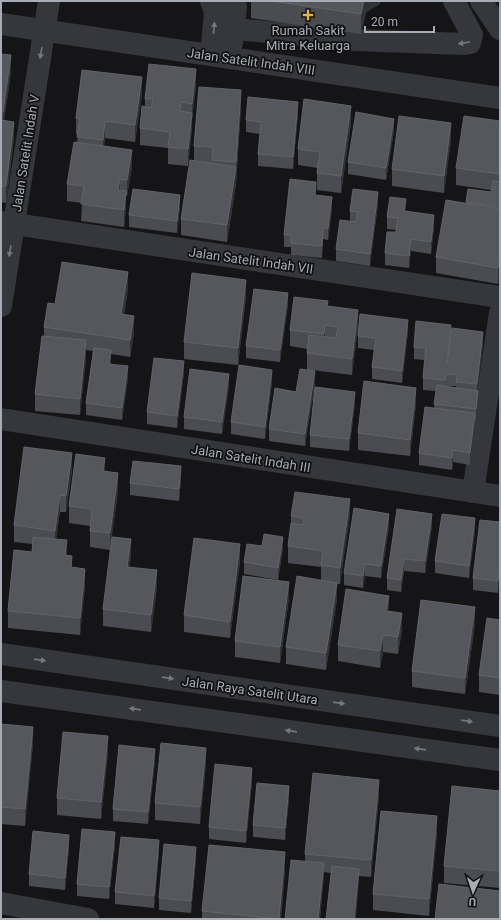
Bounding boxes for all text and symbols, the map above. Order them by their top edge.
scale bar [365,8,434,34]
marker: Rumah Sakit Mitra Keluarga [302,9,314,21]
text: 20 m [371,15,398,29]
one-way arrow [210,22,217,34]
place label: Rumah Sakit Mitra Keluarga [266,23,350,53]
one-way arrow [457,40,470,46]
street label: Jalan Satelit Indah VIII [186,45,316,78]
one-way arrow [38,47,44,59]
street label: Jalan Satelit Indah V [9,93,42,213]
street label: Jalan Satelit Indah VII [188,244,314,277]
one-way arrow [7,245,13,257]
street label: Jalan Satelit Indah III [190,442,312,475]
one-way arrow [34,657,46,663]
street label: Jalan Raya Satelit Utara [181,674,319,707]
one-way arrow [162,675,174,681]
one-way arrow [332,700,345,706]
one-way arrow [128,706,141,712]
one-way arrow [461,718,473,724]
one-way arrow [285,728,297,734]
one-way arrow [414,746,426,752]
north arrow [453,872,493,912]
text: U [469,895,476,908]

